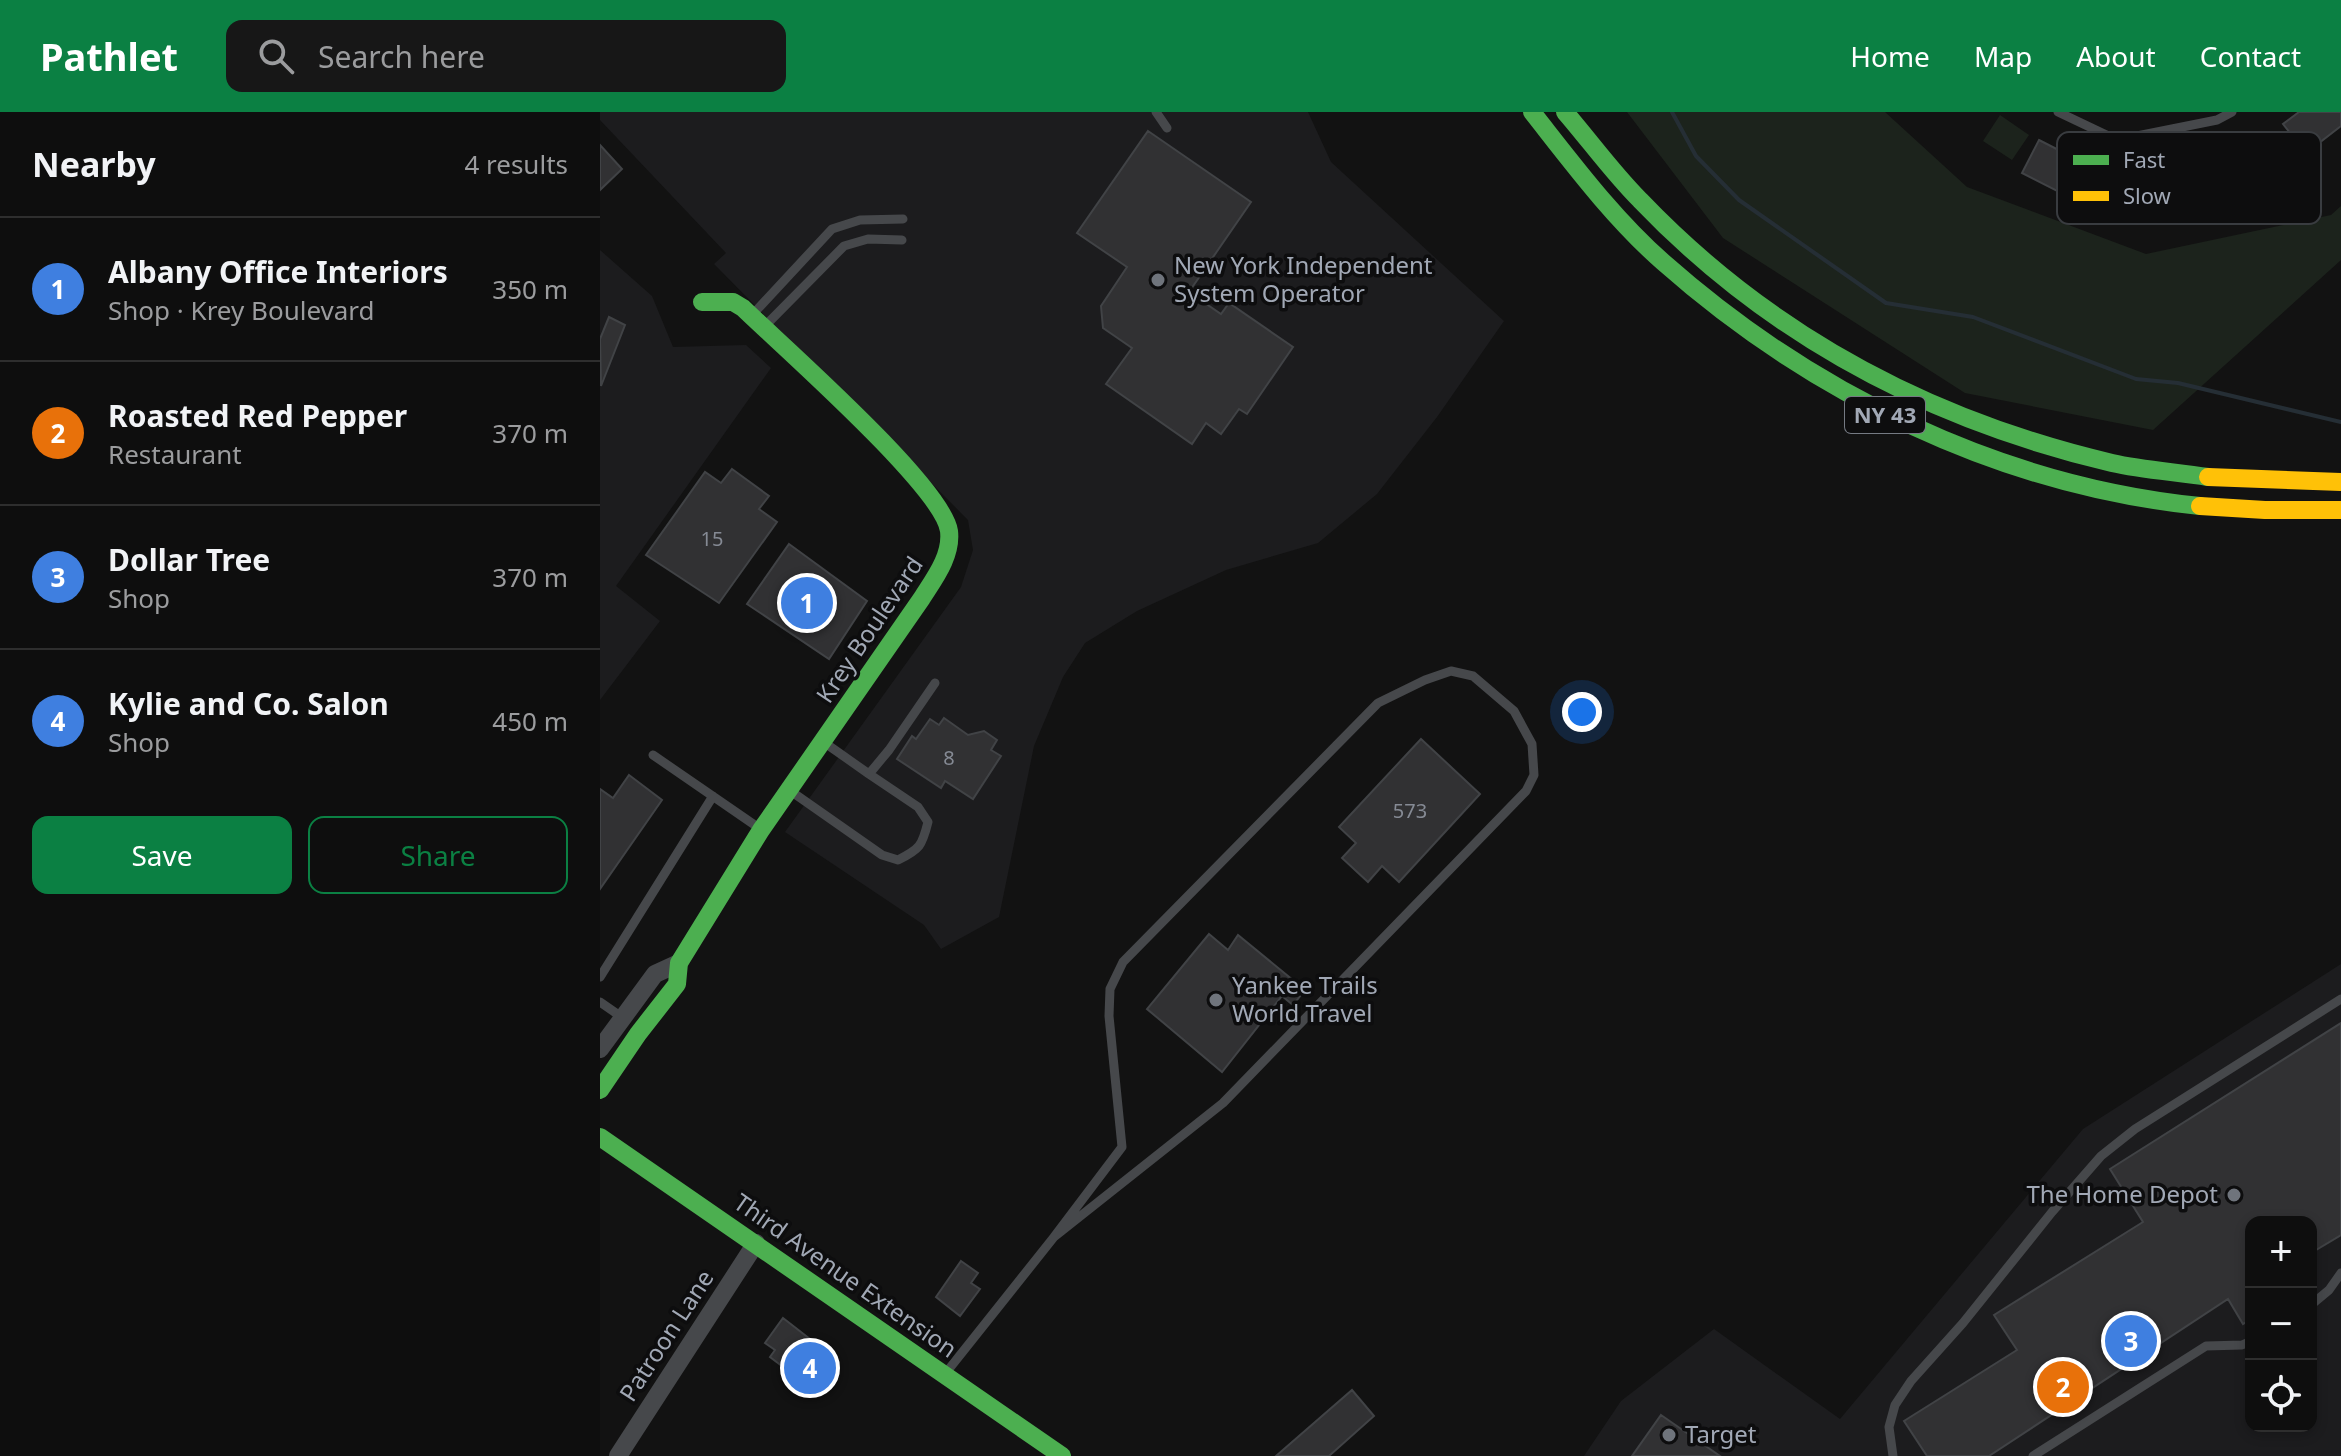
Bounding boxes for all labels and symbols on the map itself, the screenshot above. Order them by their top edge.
legend [2057,132,2321,224]
text: Fast [2123,144,2165,174]
text: Slow [2123,180,2172,210]
place label: New York Independent System Operator [1174,248,1433,309]
marker: New York Independent System Operator [1149,271,1167,289]
road number: NY 43 [1845,397,1925,433]
house number: 15 [701,525,723,552]
street label: Krey Boulevard [808,550,930,709]
pin: 1 [781,573,833,633]
your location [1562,692,1602,732]
house number: 8 [943,744,955,771]
house number: 573 [1393,797,1427,824]
place label: Yankee Trails World Travel [1232,968,1378,1029]
marker: Yankee Trails World Travel [1207,991,1225,1009]
place label: The Home Depot [2027,1177,2218,1210]
street label: Third Avenue Extension [728,1185,964,1364]
marker: The Home Depot [2225,1186,2243,1204]
street label: Patroon Lane [611,1263,721,1407]
pin: 3 [2105,1311,2157,1371]
pin: 4 [784,1338,836,1398]
pin: 2 [2037,1357,2089,1417]
place label: Target [1685,1417,1757,1450]
marker: Target [1660,1426,1678,1444]

